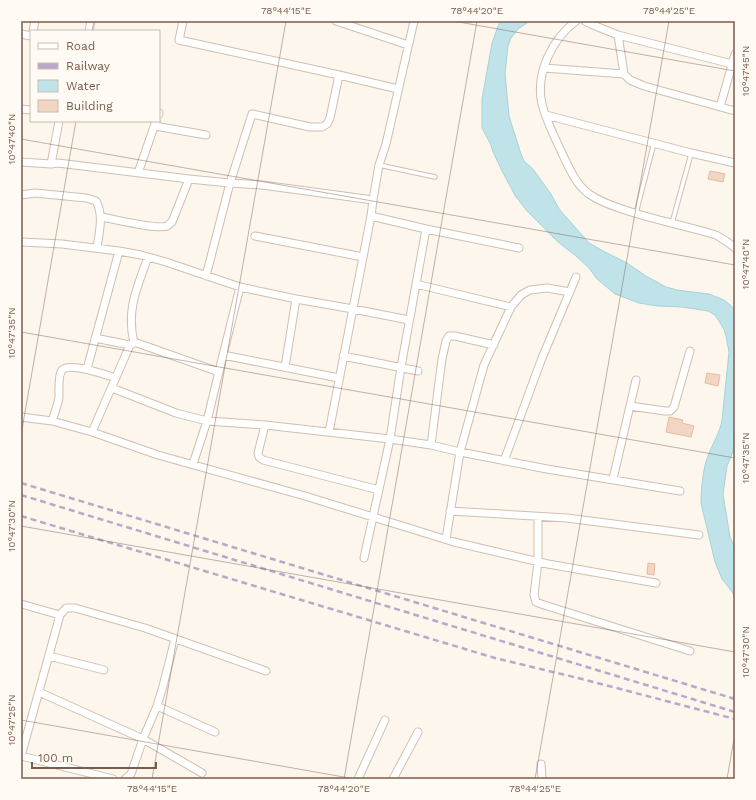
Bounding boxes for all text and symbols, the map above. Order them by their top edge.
text: 78°44'15"E [261,5,311,16]
text: 78°44'20"E [451,5,503,16]
text: 78°44'25"E [643,5,695,16]
legend [30,30,160,122]
text: Road [66,39,95,53]
text: 10°47'45"N [740,46,751,96]
text: Railway [66,59,111,73]
text: Water [66,79,101,93]
text: Building [66,99,113,113]
text: 10°47'40"N [6,114,17,164]
text: 10°47'40"N [740,239,751,289]
text: 10°47'35"N [6,307,17,359]
text: 10°47'35"N [740,432,751,484]
text: 10°47'30"N [6,500,17,552]
text: 10°47'30"N [740,626,751,678]
text: 10°47'25"N [6,694,17,746]
scale bar [32,744,156,770]
text: 100 m [38,751,73,765]
text: 78°44'15"E [127,783,177,794]
text: 78°44'20"E [318,783,370,794]
text: 78°44'25"E [509,783,561,794]

